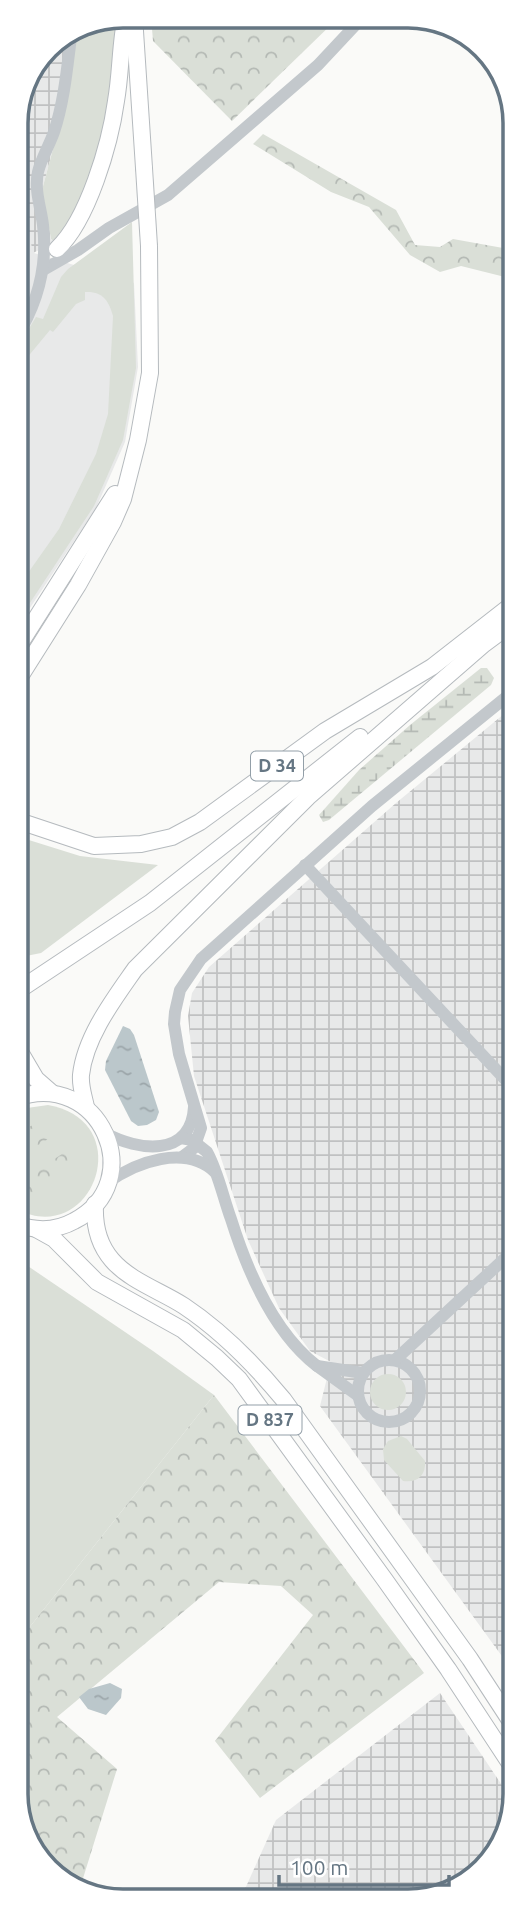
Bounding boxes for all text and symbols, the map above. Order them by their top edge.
road number: D 34 [251,752,303,780]
road number: D 837 [238,1406,302,1434]
scale bar [279,1843,449,1887]
text: 100 m [290,1855,348,1879]

